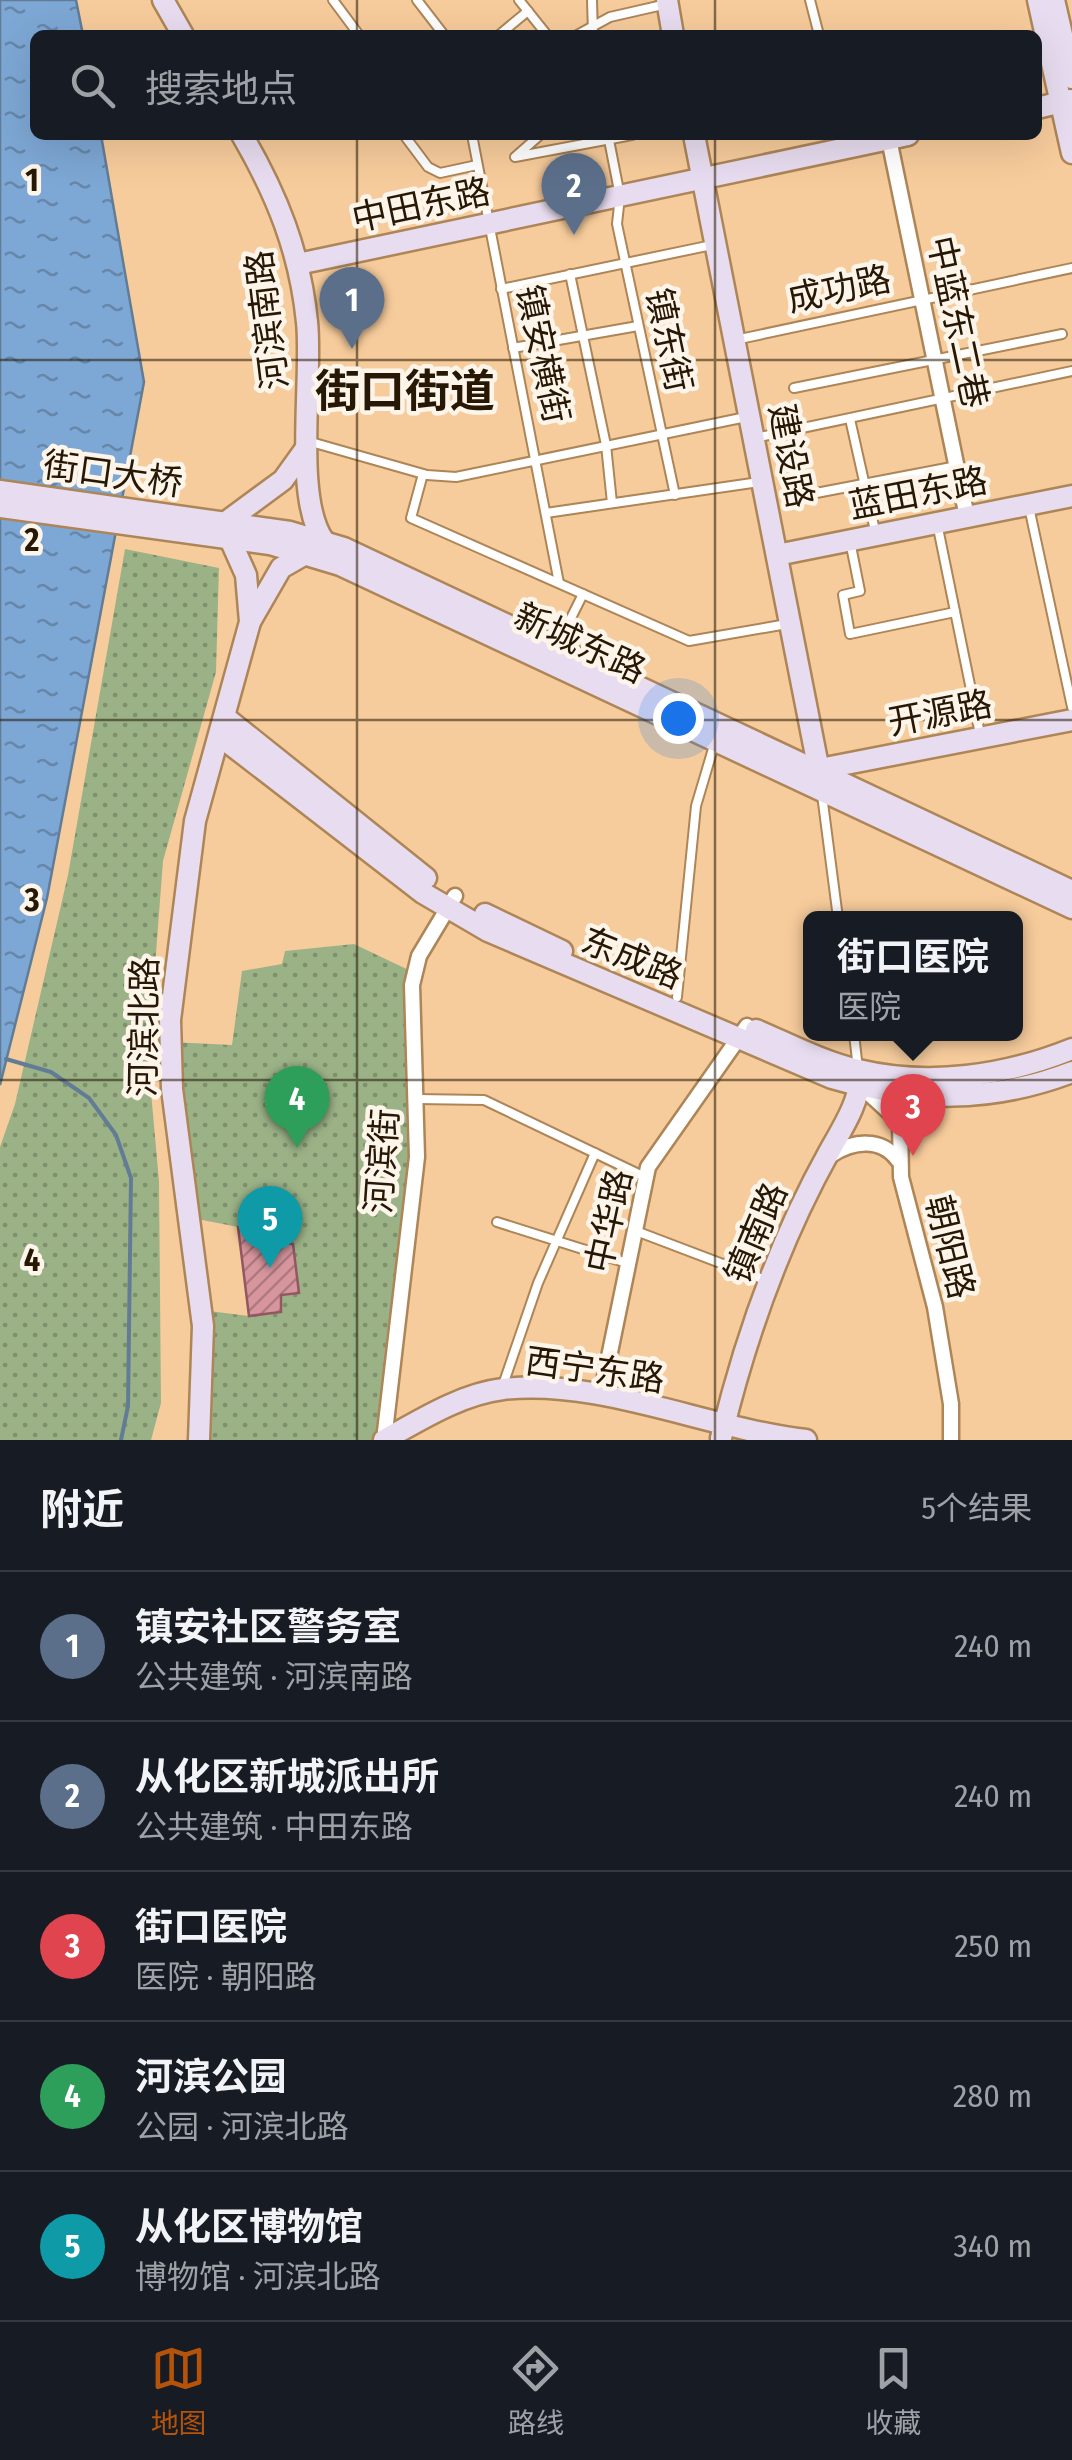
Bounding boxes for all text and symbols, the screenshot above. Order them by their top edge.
search box [30,30,1042,140]
icon: search [65,58,120,113]
text: 搜索地点 [145,66,297,112]
pin: 2 [542,152,606,235]
text: 1 [25,161,39,199]
street label: 中田东路 [348,170,494,240]
street label: 中蓝东二巷 [919,232,997,412]
street label: 河滨南路 [238,248,296,392]
street label: 成功路 [783,258,895,320]
pin: 1 [320,266,384,349]
street label: 镇安横街 [508,281,578,427]
street label: 镇东街 [638,284,700,396]
district label: 街口街道 [315,365,495,419]
street label: 建设路 [760,400,822,512]
street label: 街口大桥 [41,443,185,505]
street label: 蓝田东路 [845,459,991,527]
text: 2 [24,521,40,559]
street label: 新城东路 [508,594,652,692]
street label: 开源路 [884,682,996,744]
your location [653,693,704,744]
text: 3 [23,881,40,919]
popup [803,911,1023,1041]
street label: 东成路 [575,919,689,997]
text: 街口医院 [837,934,989,980]
street label: 河滨北路 [122,957,166,1097]
text: 医院 [837,988,901,1026]
pin: 4 [264,1066,330,1148]
pin: 3 [880,1074,946,1156]
street label: 河滨街 [357,1107,407,1215]
street label: 中华路 [578,1165,640,1277]
street label: 镇南路 [716,1176,796,1290]
pin: 5 [238,1186,302,1268]
street label: 朝阳路 [917,1191,983,1303]
text: 4 [24,1241,40,1279]
street label: 西宁东路 [523,1339,667,1401]
text: 附近 [40,1485,124,1535]
text: 5个结果 [921,1489,1032,1527]
text: 镇安社区警务室 [135,1604,401,1650]
text: 1 [66,1627,79,1665]
text: 240 m [954,1627,1032,1665]
text: 公共建筑 · 河滨南路 [135,1658,413,1696]
text: 从化区新城派出所 [135,1754,439,1800]
text: 2 [65,1777,80,1815]
text: 240 m [954,1777,1032,1815]
text: 公共建筑 · 中田东路 [135,1808,413,1846]
text: 街口医院 [135,1904,287,1950]
text: 3 [65,1927,80,1965]
text: 250 m [954,1927,1032,1965]
text: 医院 · 朝阳路 [135,1958,317,1996]
text: 河滨公园 [135,2054,287,2100]
text: 4 [64,2077,81,2115]
text: 280 m [953,2077,1032,2115]
text: 公园 · 河滨北路 [135,2108,349,2146]
text: 从化区博物馆 [135,2204,363,2250]
text: 5 [65,2227,80,2265]
text: 340 m [953,2227,1032,2265]
text: 博物馆 · 河滨北路 [135,2258,381,2296]
tab: 地图 [151,2341,207,2441]
tab: 路线 [508,2341,564,2441]
tab: 收藏 [865,2341,921,2441]

